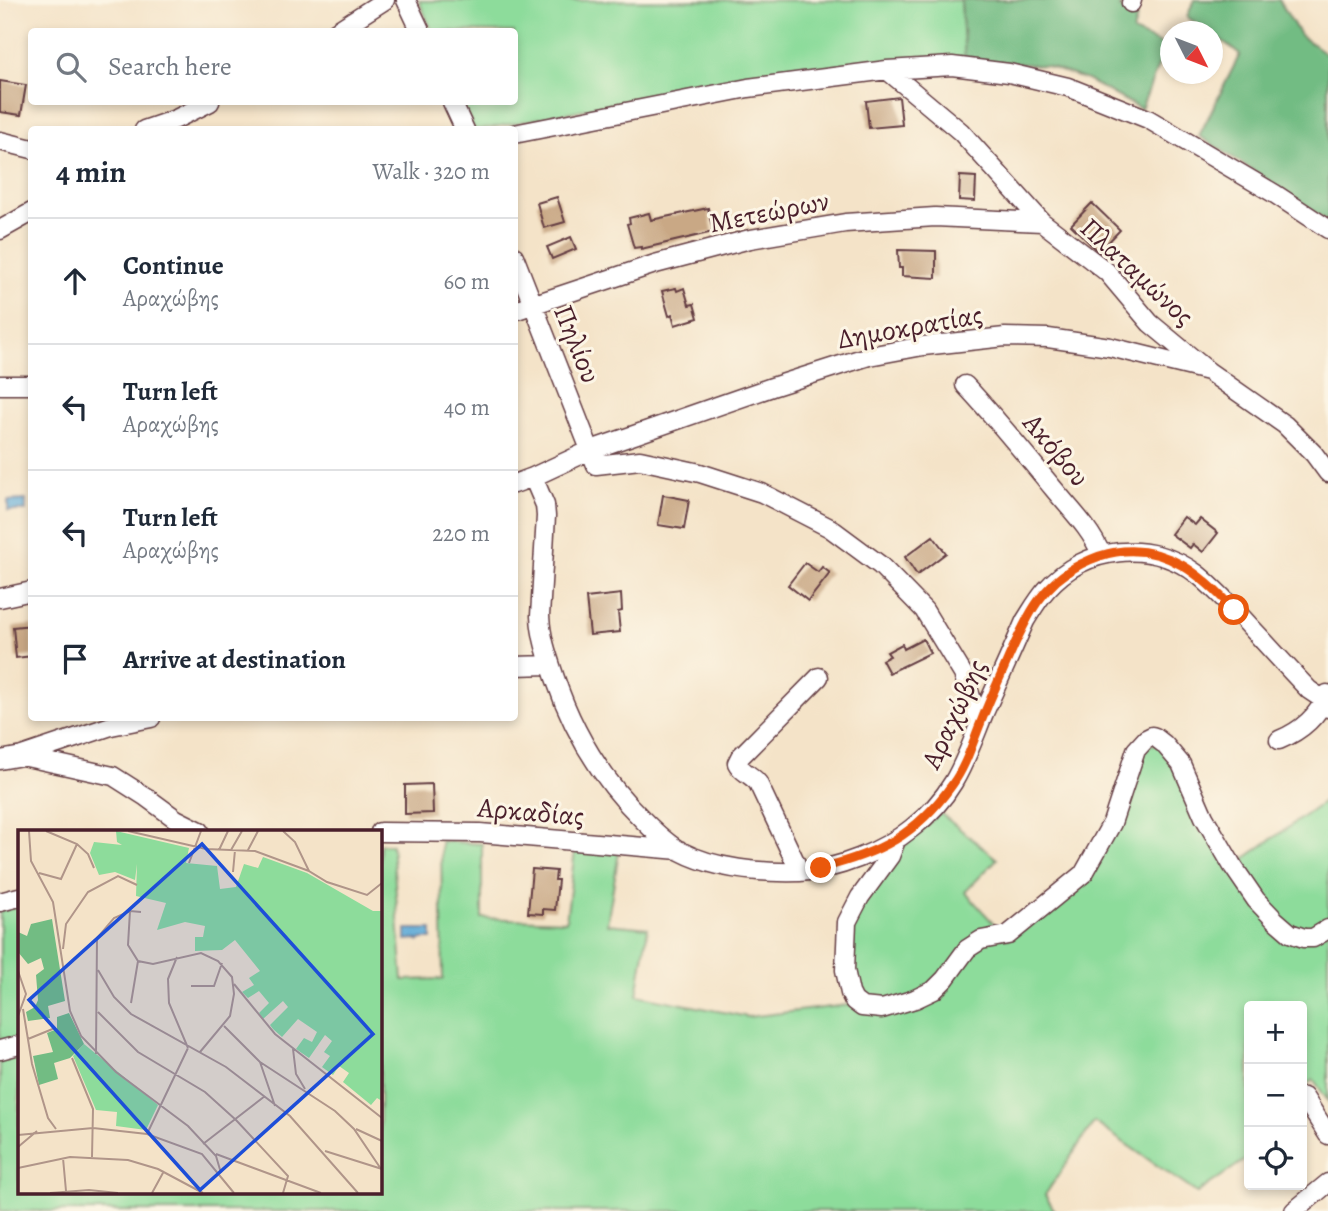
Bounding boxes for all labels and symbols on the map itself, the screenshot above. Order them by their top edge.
north arrow [1160,21,1223,84]
street label: Μετεώρων [706,182,832,242]
street label: Πλαταμώνος [1072,209,1202,335]
street label: Δημοκρατίας [835,296,985,358]
street label: Πηλίου [544,299,610,389]
street label: Ακόβου [1013,404,1098,495]
route start [1218,594,1249,625]
street label: Αραχώβης [912,653,996,776]
street label: Αρκαδίας [475,788,586,836]
inset map [18,830,382,1194]
route end [805,852,836,883]

